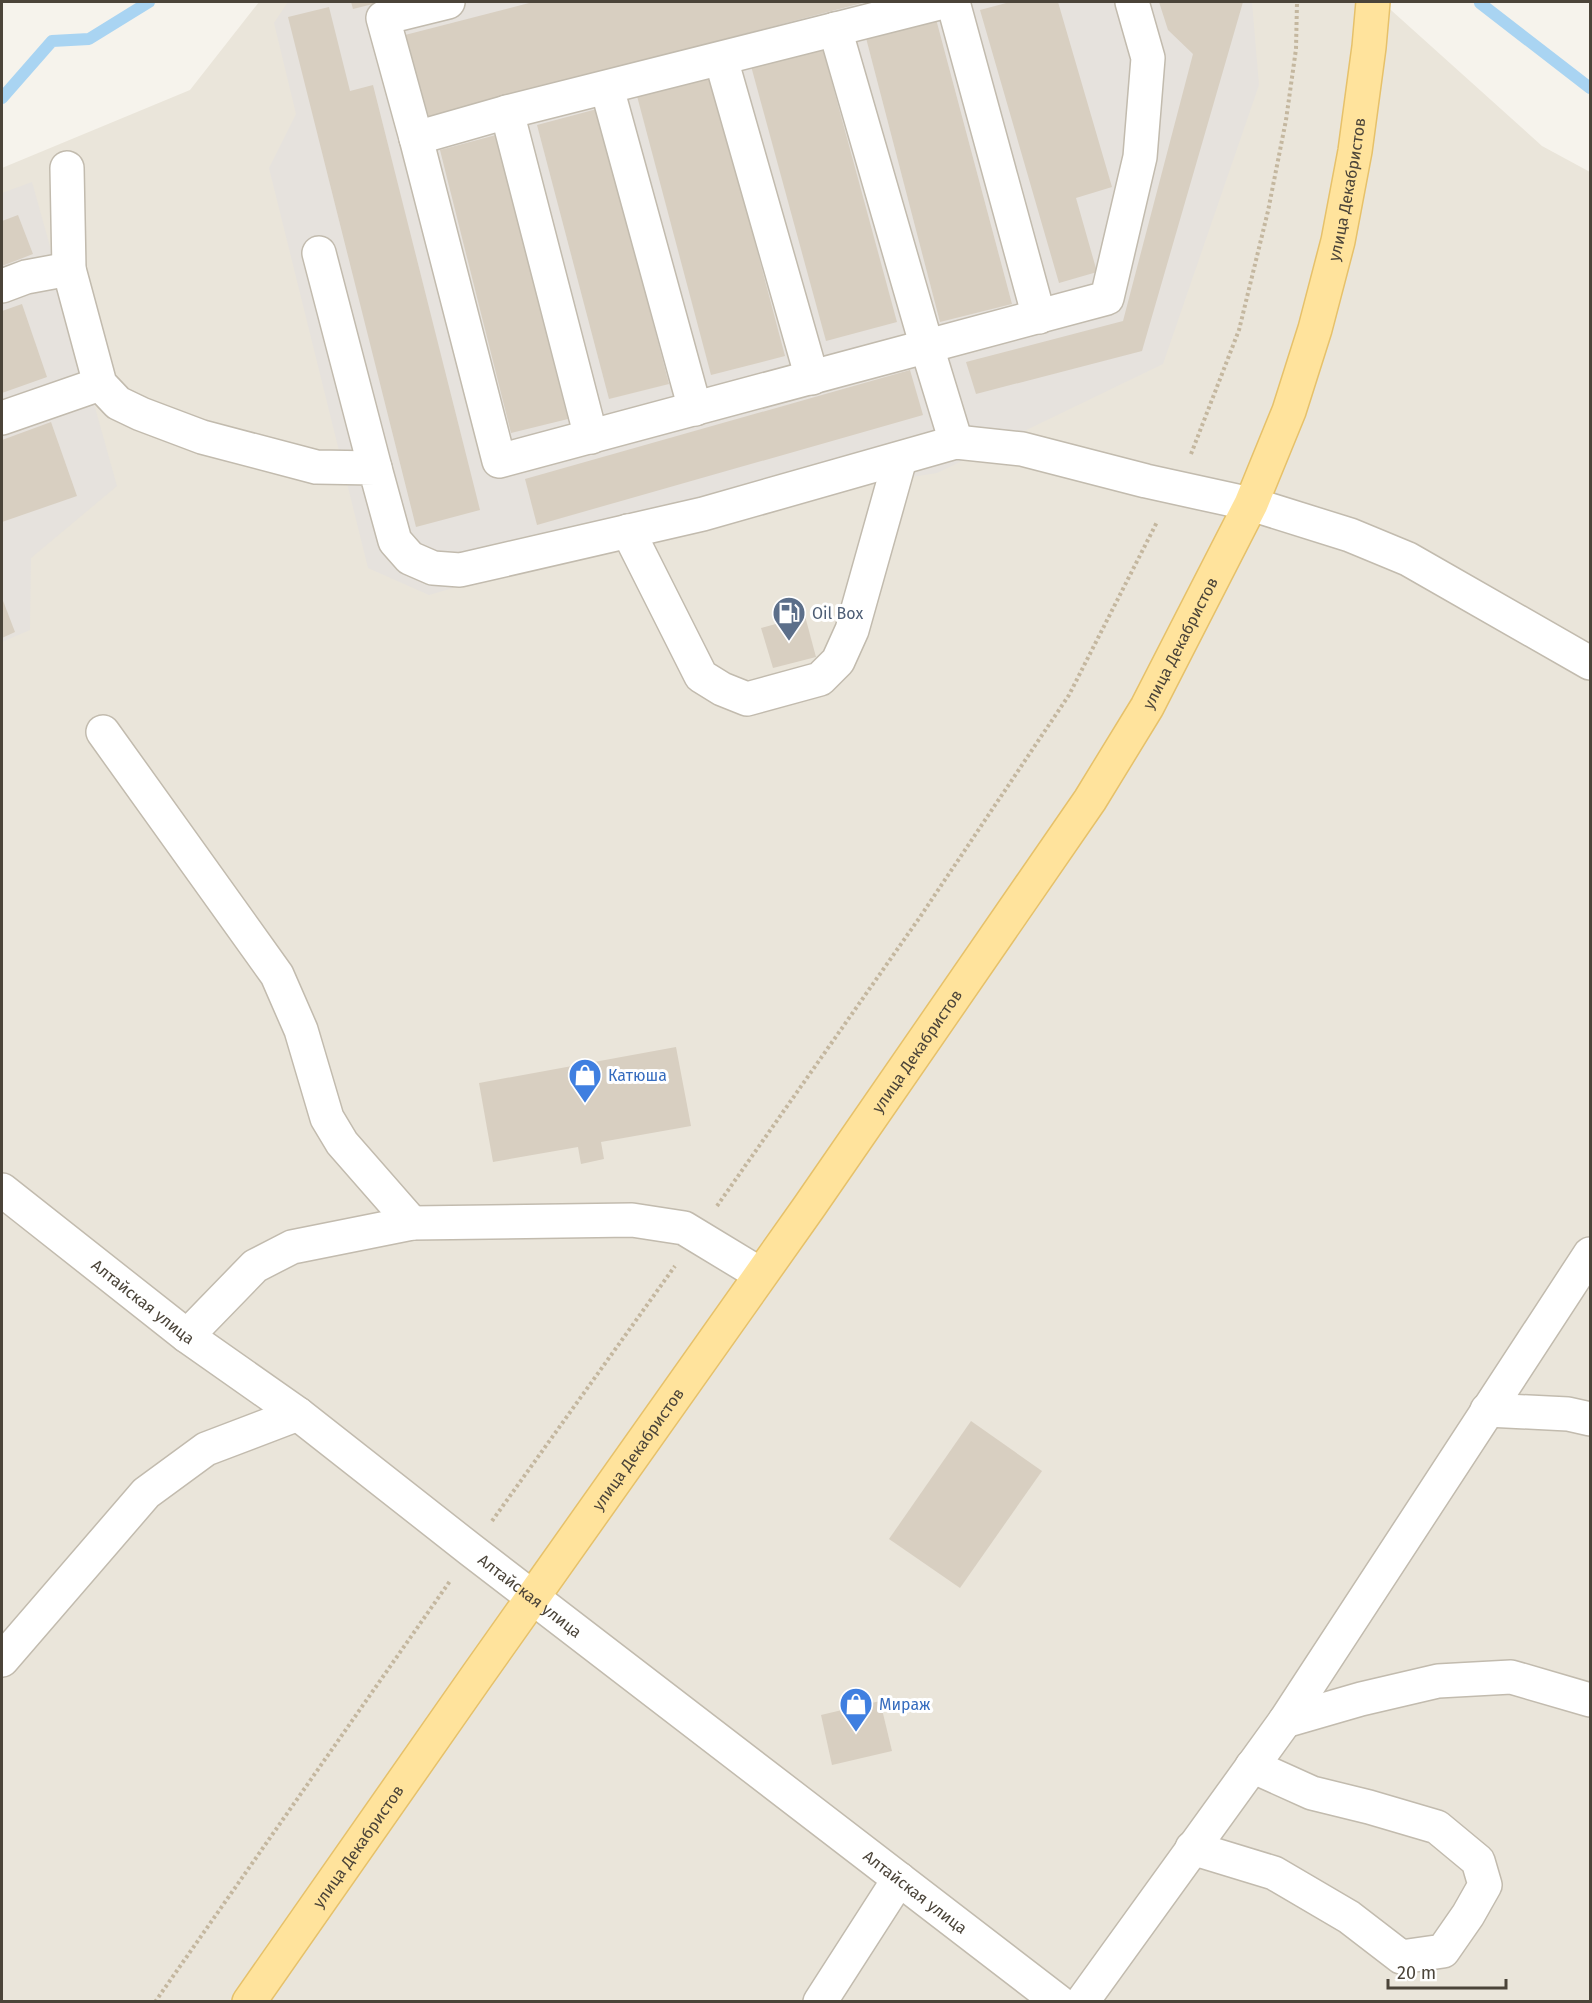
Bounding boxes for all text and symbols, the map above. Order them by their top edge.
street label: улица Декабристов [1324,117,1369,263]
street label: улица Декабристов [1139,574,1222,712]
fuel station icon: Oil Box [771,595,807,642]
place label: Oil Box [812,604,863,623]
street label: улица Декабристов [868,986,966,1117]
shop icon: Катюша [567,1057,603,1104]
place label: Катюша [608,1066,667,1085]
street label: Алтайская улица [88,1256,198,1348]
street label: улица Декабристов [588,1384,688,1514]
street label: Алтайская улица [474,1550,585,1642]
shop icon: Мираж [838,1686,874,1733]
place label: Мираж [879,1695,931,1714]
street label: улица Декабристов [309,1782,408,1912]
street label: Алтайская улица [860,1846,971,1938]
scale bar [1388,1952,1506,1990]
text: 20 m [1397,1962,1436,1984]

